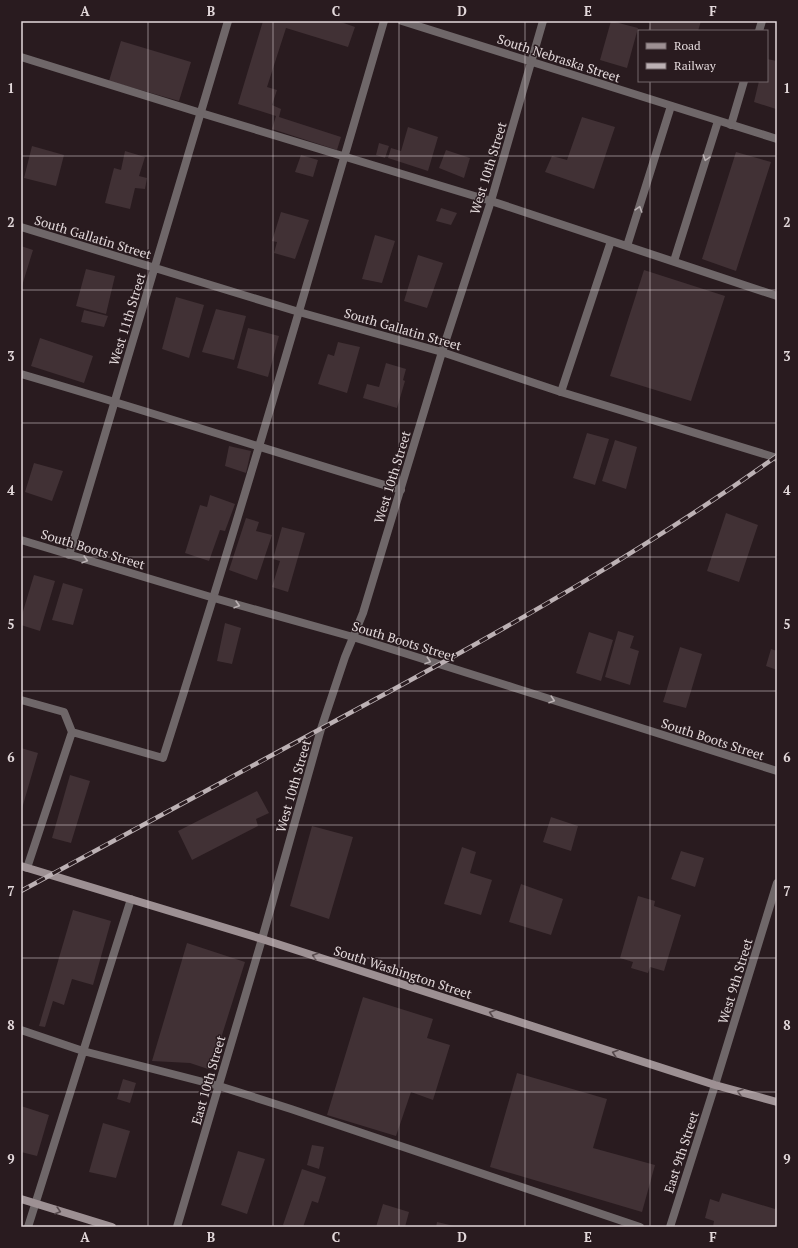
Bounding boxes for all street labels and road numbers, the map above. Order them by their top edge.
street label: South Nebraska Street [495,30,623,86]
street label: West 10th Street [465,119,511,216]
street label: South Gallatin Street [32,211,154,263]
street label: West 11th Street [104,270,150,367]
street label: South Gallatin Street [342,304,464,354]
street label: West 10th Street [369,428,415,525]
street label: South Boots Street [39,525,147,573]
street label: South Boots Street [350,617,458,665]
street label: South Boots Street [659,714,767,764]
street label: West 10th Street [271,737,315,834]
street label: West 9th Street [713,936,757,1026]
street label: South Washington Street [332,941,475,1003]
street label: East 10th Street [187,1033,229,1127]
street label: East 9th Street [659,1109,703,1195]

